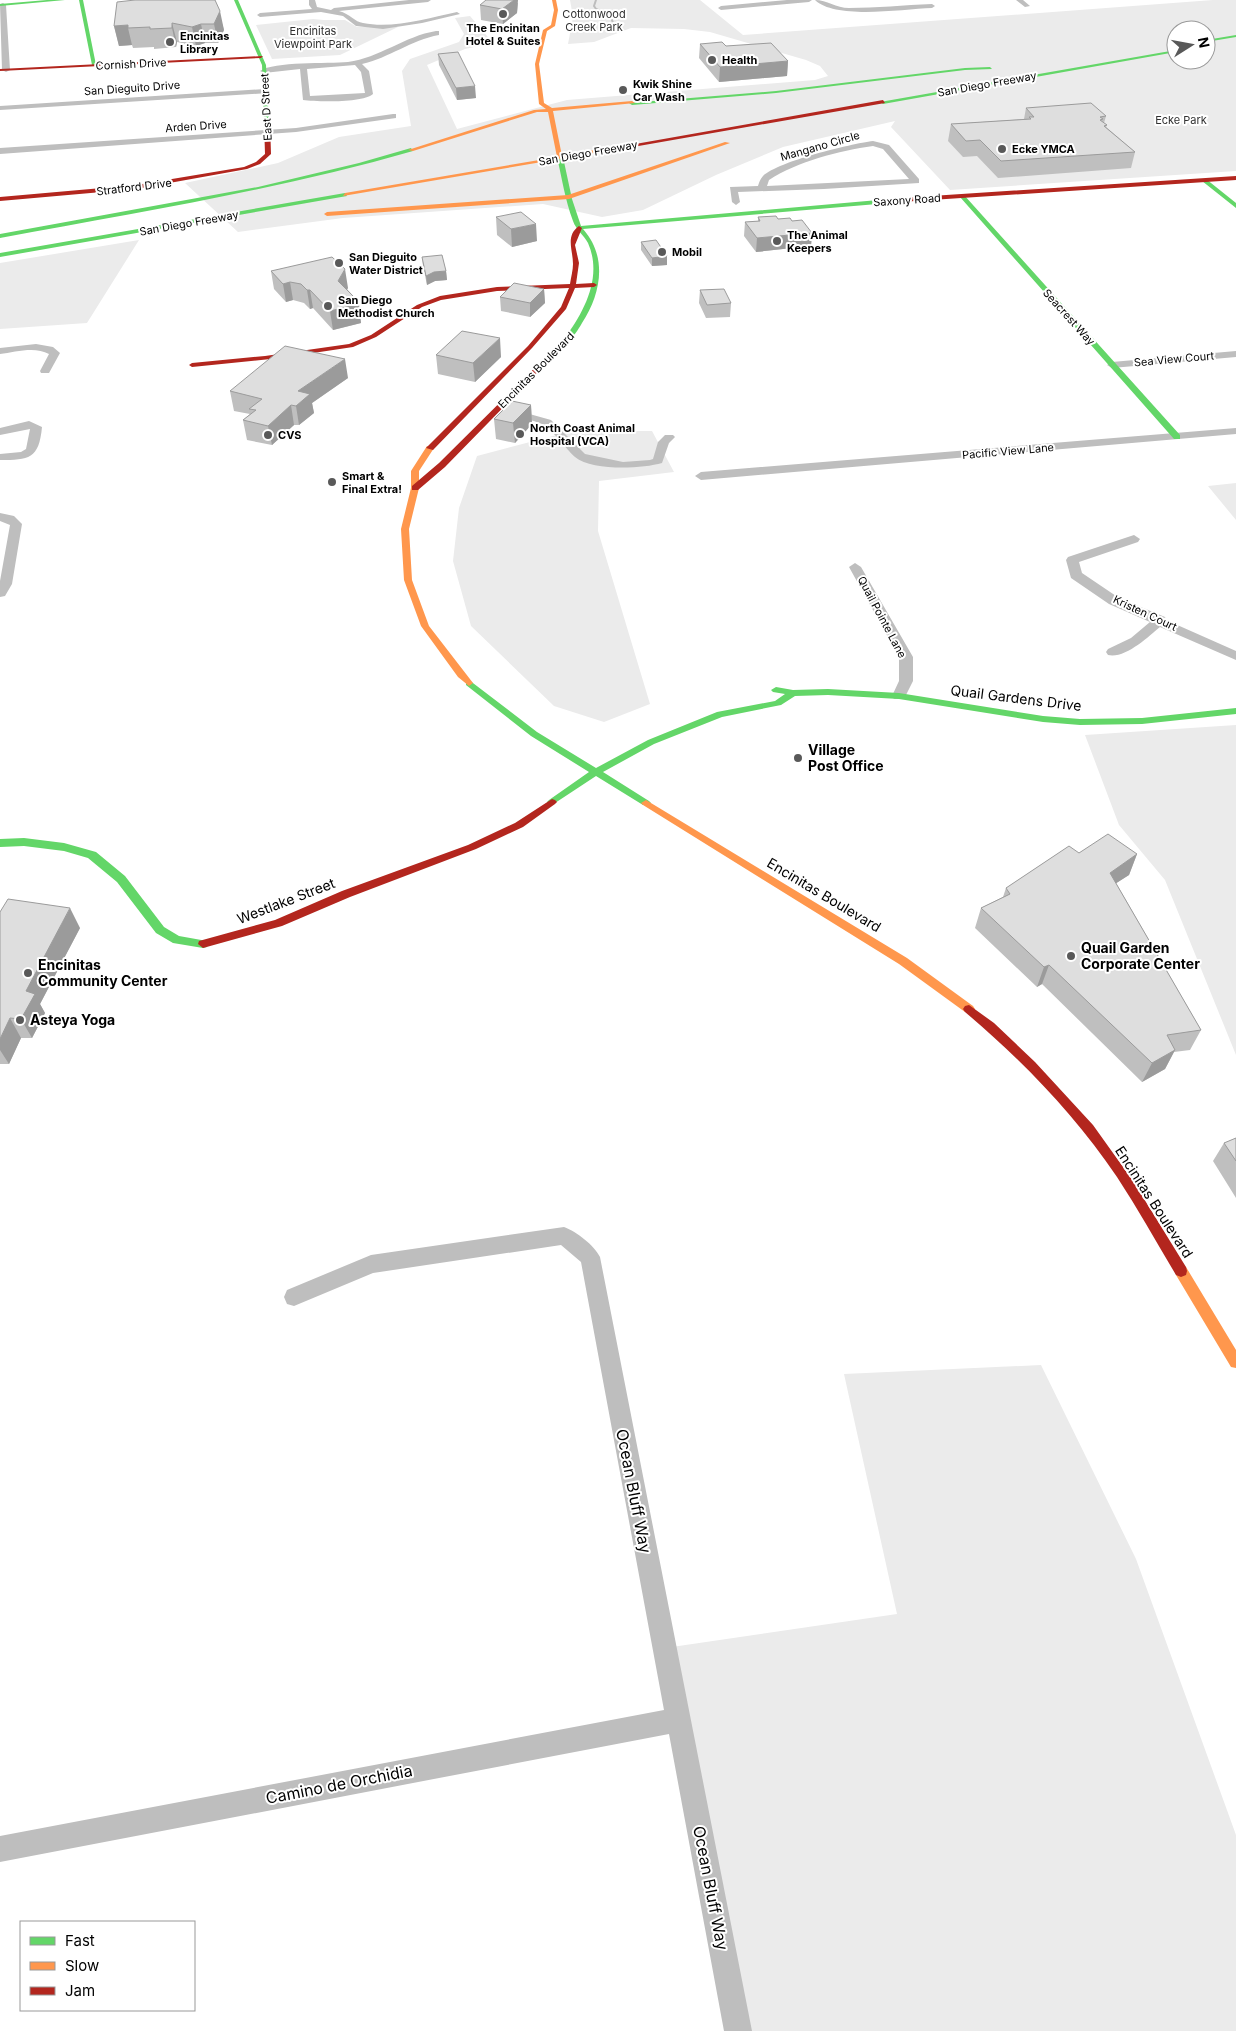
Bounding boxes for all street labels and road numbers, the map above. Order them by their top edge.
street label: Cornish Drive [95,55,167,73]
street label: San Diego Freeway [936,68,1038,100]
street label: East D Street [257,73,275,141]
street label: San Dieguito Drive [84,78,180,98]
street label: Arden Drive [165,117,227,135]
street label: Mangano Circle [779,128,861,164]
street label: San Diego Freeway [537,137,639,169]
street label: Stratford Drive [96,175,172,199]
street label: Saxony Road [873,191,941,209]
street label: San Diego Freeway [138,207,240,239]
street label: Seacrest Way [1040,286,1098,348]
street label: Encinitas Boulevard [495,329,577,411]
street label: Sea View Court [1133,348,1215,369]
street label: Pacific View Lane [961,440,1055,462]
street label: Quail Pointe Lane [855,574,909,660]
street label: Kristen Court [1111,592,1179,634]
street label: Quail Gardens Drive [950,681,1083,714]
street label: Encinitas Boulevard [764,854,884,935]
street label: Westlake Street [234,874,338,927]
street label: Encinitas Boulevard [1112,1143,1197,1261]
street label: Ocean Bluff Way [612,1427,656,1555]
street label: Camino de Orchidia [264,1760,414,1808]
street label: Ocean Bluff Way [689,1824,733,1952]

